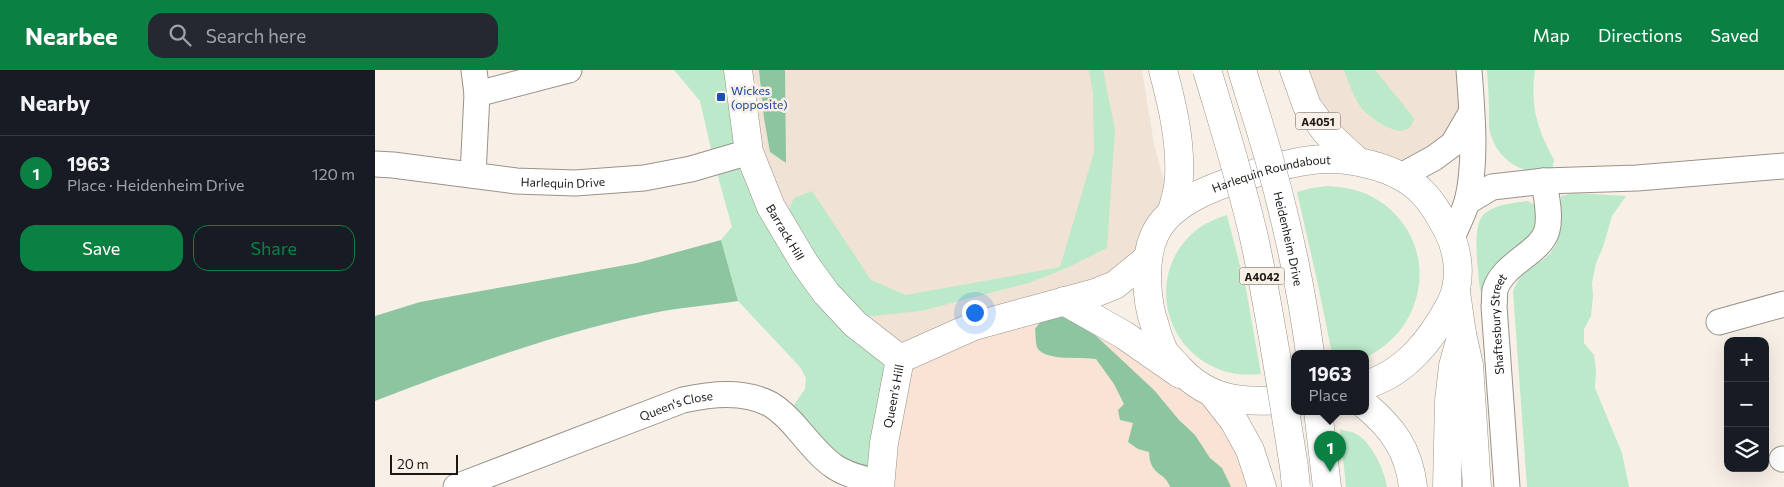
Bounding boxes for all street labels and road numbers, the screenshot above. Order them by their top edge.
road number: A4051 [1295,112,1341,129]
street label: Harlequin Roundabout [1210,152,1331,195]
street label: Harlequin Drive [520,174,606,190]
street label: Heidenheim Drive [1271,190,1306,287]
street label: Barrack Hill [764,201,808,262]
road number: A4042 [1239,268,1285,285]
street label: Shaftesbury Street [1487,270,1509,375]
street label: Queen's Hill [880,363,906,429]
street label: Queen's Close [637,388,714,423]

